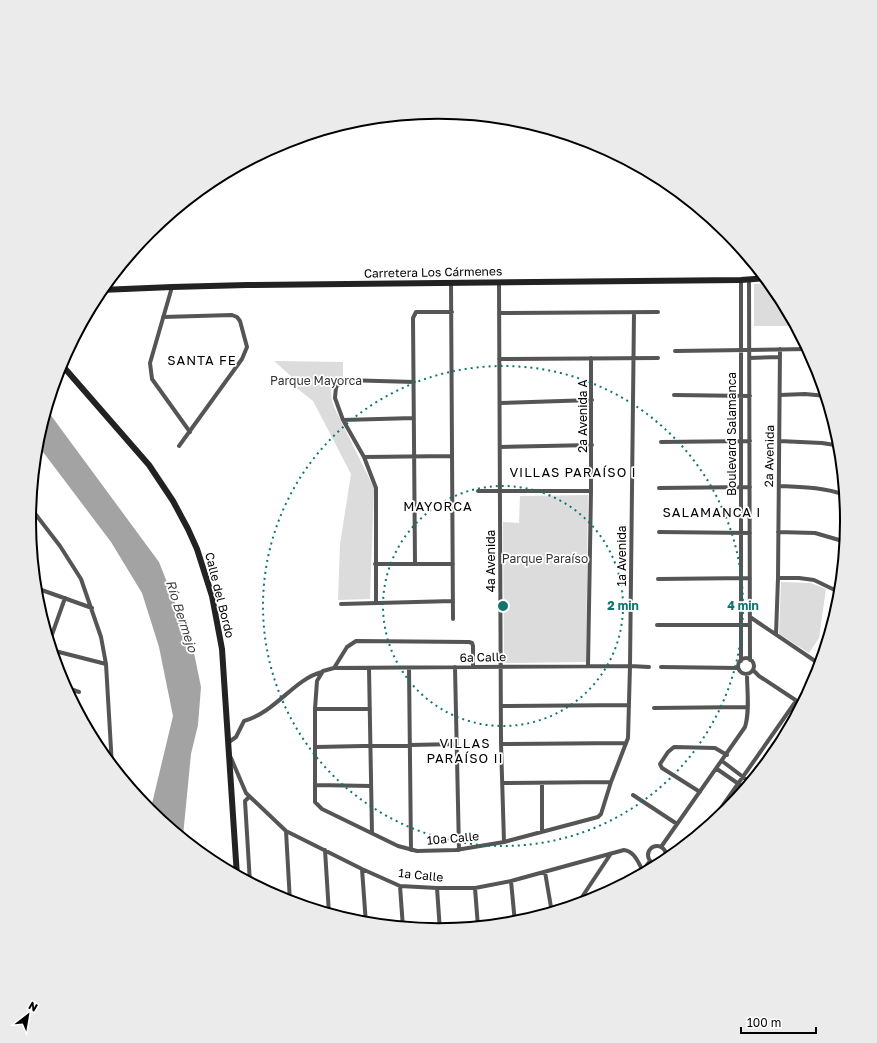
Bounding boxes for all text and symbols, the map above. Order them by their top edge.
street label: Carretera Los Cármenes [364,263,502,281]
district label: SANTA FE [167,352,237,368]
street label: Boulevard Salamanca [724,372,739,496]
park label: Parque Mayorca [270,373,362,388]
street label: 2a Avenida A [575,379,590,453]
street label: 2a Avenida [761,425,777,487]
district label: VILLAS PARAÍSO I [509,464,637,480]
district label: MAYORCA [403,498,473,514]
district label: SALAMANCA I [663,504,761,520]
street label: 1a Avenida [614,525,629,587]
street label: 4a Avenida [483,530,498,592]
street label: Calle del Bordo [202,550,238,640]
park label: Parque Paraíso [502,551,588,566]
water label: Río Bermejo [163,578,202,655]
text: 2 min [607,598,639,613]
text: 4 min [727,598,759,613]
centre of rings [496,599,510,613]
street label: 6a Calle [460,649,506,665]
district label: VILLAS PARAÍSO II [426,735,504,766]
street label: 10a Calle [426,828,480,848]
street label: 1a Calle [398,865,444,885]
north arrow [8,995,48,1035]
text: N [26,998,40,1014]
scale bar [741,1009,816,1035]
text: 100 m [747,1015,781,1030]

